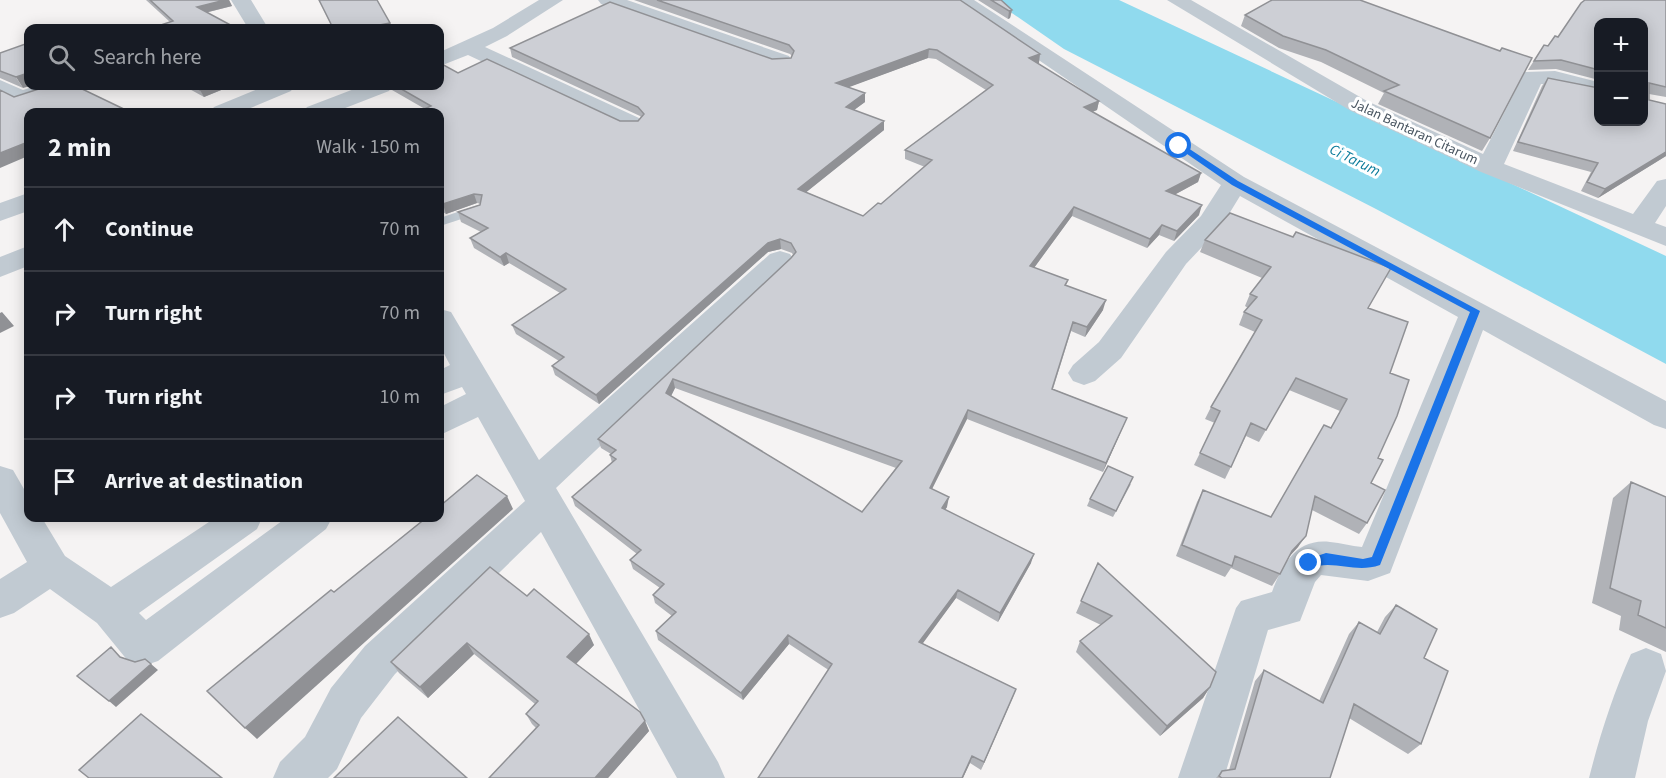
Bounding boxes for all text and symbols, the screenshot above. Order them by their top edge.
map controls [1594,18,1648,126]
button: + [1594,18,1648,72]
search box [24,24,444,90]
icon: search [45,41,78,74]
text: Search here [93,41,201,73]
button: − [1594,72,1648,126]
street label: Jalan Bantaran Citarum [1348,94,1481,170]
text: 2 min [48,129,111,166]
route start [1165,132,1191,158]
text: Walk · 150 m [316,133,420,161]
water label: Ci Tarum [1326,139,1384,182]
icon: ahead [48,213,81,246]
text: Continue [105,213,194,245]
text: 70 m [380,215,420,243]
icon: right [48,297,81,330]
text: Turn right [105,297,202,329]
text: 70 m [380,299,420,327]
icon: right [48,381,81,414]
text: Turn right [105,381,202,413]
text: 10 m [380,383,420,411]
icon: arrive [48,465,81,498]
text: Arrive at destination [105,465,303,497]
route end [1295,549,1321,575]

